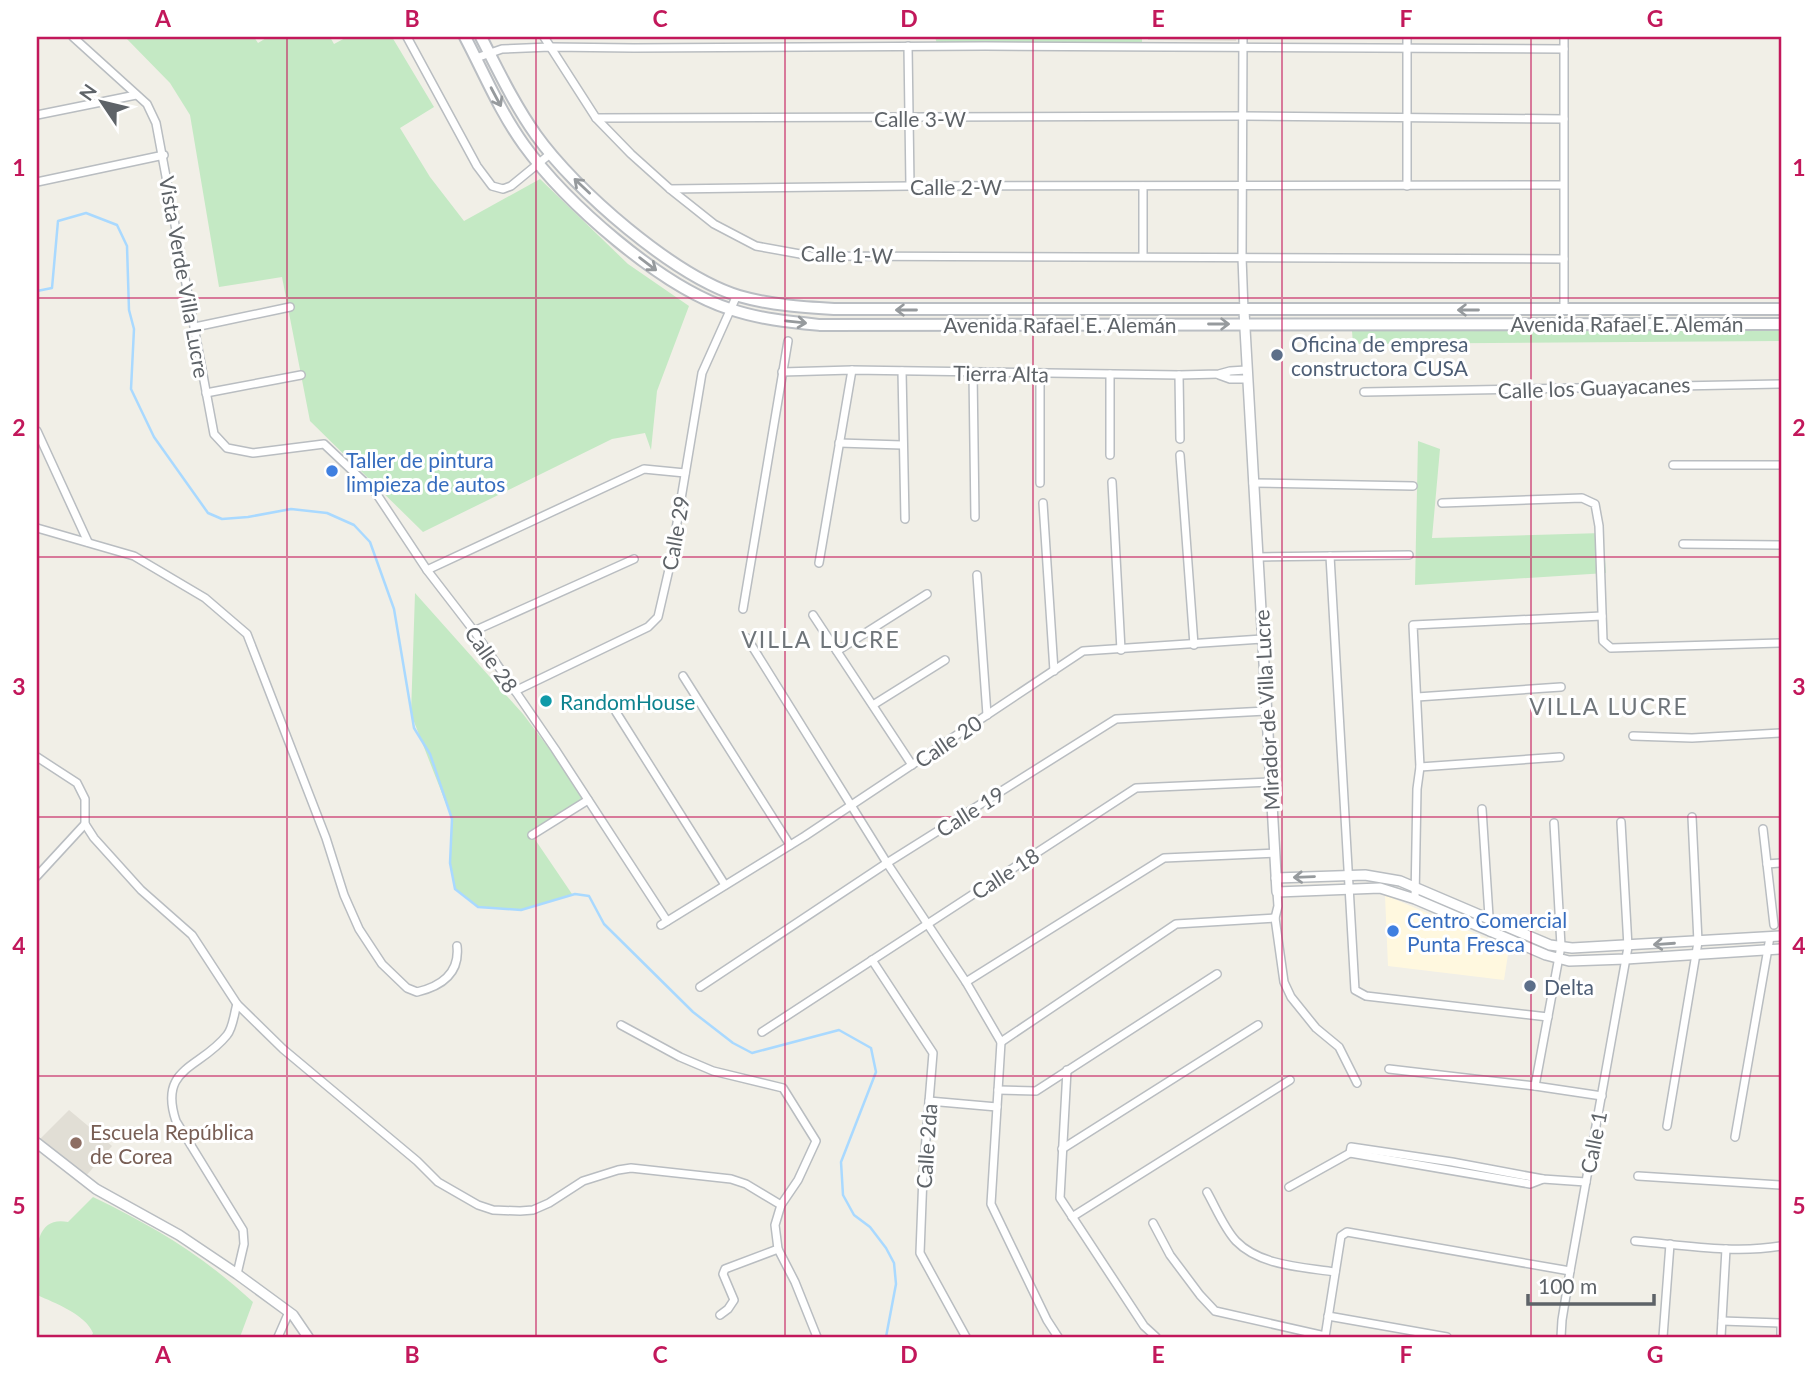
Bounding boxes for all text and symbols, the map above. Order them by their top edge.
text: A [154,4,172,32]
text: B [404,4,420,32]
text: C [652,4,668,32]
text: D [900,4,918,32]
text: E [1151,4,1165,32]
text: F [1399,4,1413,32]
text: G [1647,4,1663,32]
north arrow [66,66,136,136]
text: N [74,79,101,105]
one-way arrow [489,87,503,107]
street label: Calle 3-W [874,106,966,131]
text: 1 [12,153,26,181]
text: 1 [1792,153,1806,181]
street label: Vista Verde Villa Lucre [155,174,215,380]
street label: Calle 2-W [910,174,1002,199]
one-way arrow [573,178,590,195]
street label: Calle 1-W [800,240,894,268]
one-way arrow [638,256,657,271]
one-way arrow [895,303,918,317]
one-way arrow [1457,303,1480,317]
street label: Avenida Rafael E. Alemán [1510,311,1744,336]
street label: Avenida Rafael E. Alemán [943,312,1177,337]
one-way arrow [784,316,807,329]
one-way arrow [1208,317,1231,331]
place label: Oficina de empresa constructora CUSA [1291,331,1469,380]
marker: Oficina de empresa constructora CUSA [1269,347,1285,363]
street label: Tierra Alta [953,360,1049,386]
street label: Calle los Guayacanes [1497,371,1691,403]
text: 2 [12,413,26,441]
text: 2 [1792,413,1806,441]
place label: Taller de pintura limpieza de autos [346,447,505,496]
marker: Taller de pintura limpieza de autos [324,463,340,479]
street label: Calle 29 [656,494,694,572]
street label: Mirador de Villa Lucre [1248,609,1284,811]
street label: Calle 28 [460,621,524,697]
district label: VILLA LUCRE [741,625,901,653]
text: 3 [12,672,26,700]
text: 3 [1792,672,1806,700]
place label: RandomHouse [560,689,695,714]
district label: VILLA LUCRE [1529,692,1689,720]
marker: RandomHouse [538,693,554,709]
street label: Calle 20 [910,710,986,772]
street label: Calle 19 [931,780,1009,842]
street label: Calle 18 [967,842,1043,904]
one-way arrow [1293,871,1316,884]
place label: Centro Comercial Punta Fresca [1407,907,1567,956]
marker: Centro Comercial Punta Fresca [1385,923,1401,939]
text: 4 [12,931,26,959]
text: 4 [1792,931,1806,959]
one-way arrow [1653,938,1676,951]
place label: Delta [1544,974,1594,999]
marker: Delta [1522,978,1538,994]
street label: Calle 2da [911,1103,941,1189]
street label: Calle 1 [1575,1109,1611,1175]
place label: Escuela República de Corea [90,1119,254,1168]
marker: Escuela República de Corea [68,1135,84,1151]
text: 5 [12,1191,26,1219]
text: 5 [1792,1191,1806,1219]
scale bar [1528,1262,1654,1306]
text: 100 m [1538,1273,1597,1298]
text: A [154,1340,172,1368]
text: B [404,1340,420,1368]
text: C [652,1340,668,1368]
text: D [900,1340,918,1368]
text: E [1151,1340,1165,1368]
text: F [1399,1340,1413,1368]
text: G [1647,1340,1663,1368]

